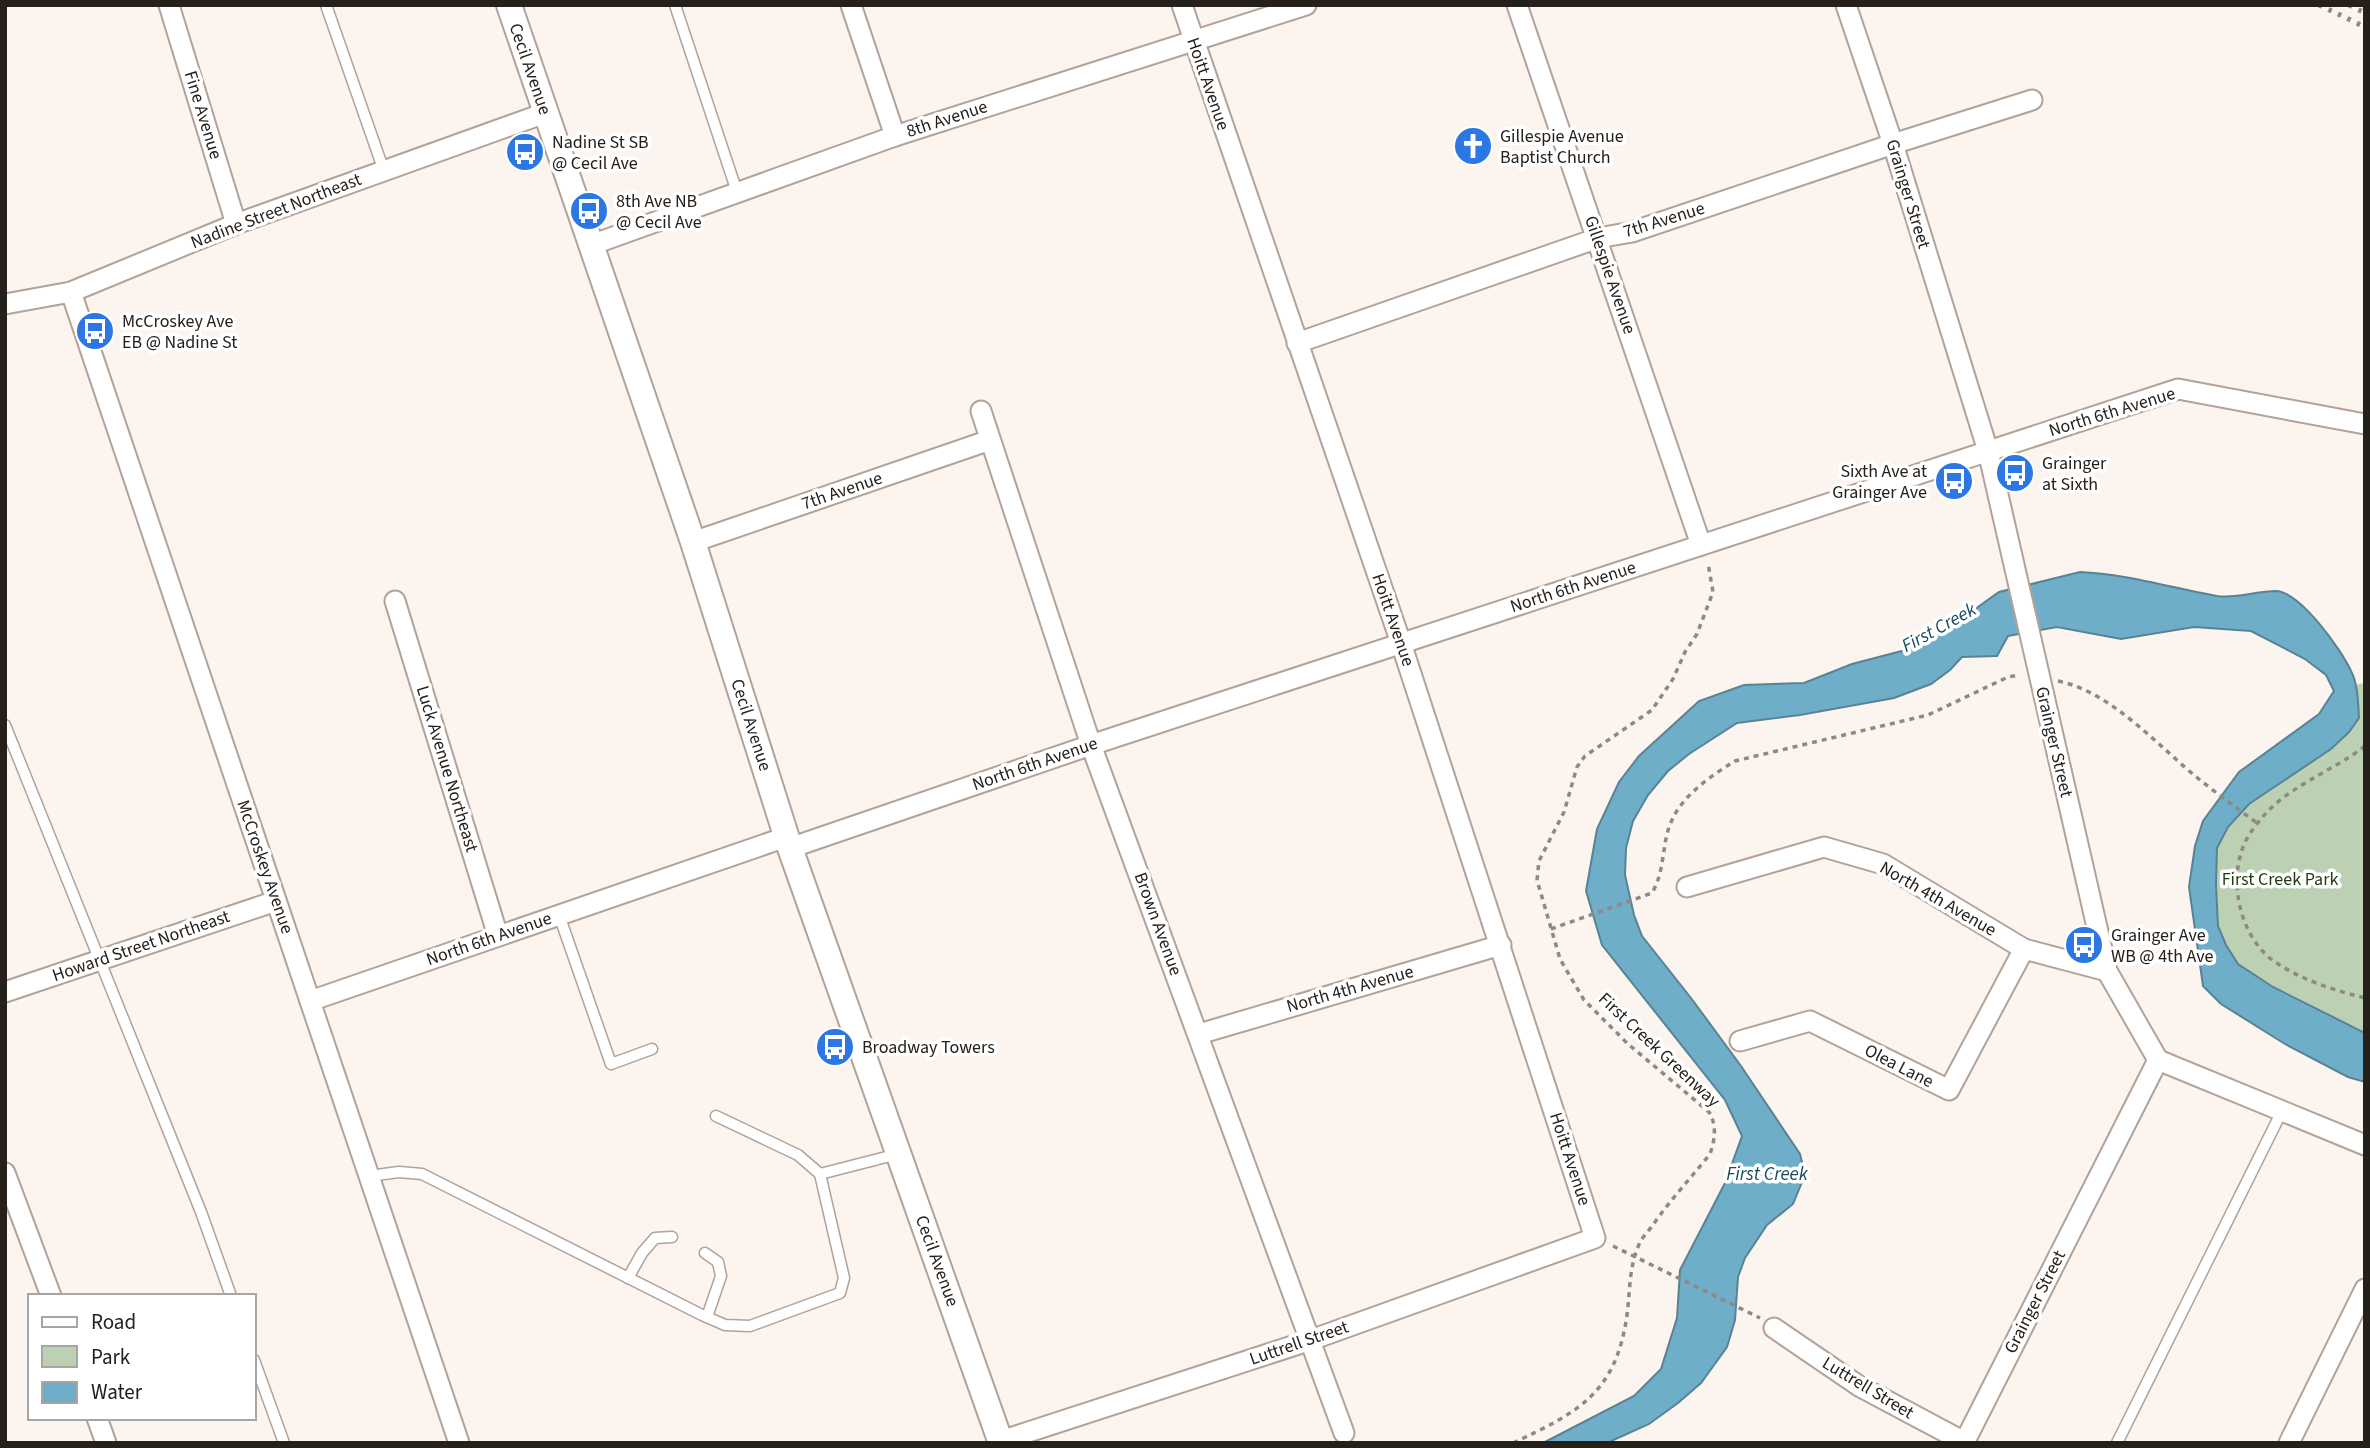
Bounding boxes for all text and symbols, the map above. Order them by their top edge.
street label: Cecil Avenue [503,20,557,118]
street label: Hoitt Avenue [1180,34,1236,134]
street label: Fine Avenue [178,68,228,162]
street label: 8th Avenue [903,94,991,144]
place label: Gillespie Avenue Baptist Church [1500,124,1624,170]
church icon: Gillespie Avenue Baptist Church [1452,125,1494,167]
place label: Nadine St SB @ Cecil Ave [552,130,649,176]
bus stop icon: Nadine St SB @ Cecil Ave [504,131,546,173]
street label: Grainger Street [1880,136,1936,252]
street label: Nadine Street Northeast [187,167,365,255]
place label: 8th Ave NB @ Cecil Ave [616,189,702,235]
bus stop icon: 8th Ave NB @ Cecil Ave [568,190,610,232]
street label: 7th Avenue [1620,196,1708,244]
street label: Gillespie Avenue [1578,212,1642,338]
place label: McCroskey Ave EB @ Nadine St [122,309,237,355]
bus stop icon: McCroskey Ave EB @ Nadine St [74,310,116,352]
street label: North 6th Avenue [2046,381,2178,443]
place label: Grainger at Sixth [2042,451,2107,497]
bus stop icon: Grainger at Sixth [1994,452,2036,494]
place label: Sixth Ave at Grainger Ave [1832,459,1927,505]
bus stop icon: Sixth Ave at Grainger Ave [1933,460,1975,502]
street label: 7th Avenue [798,466,886,516]
street label: North 6th Avenue [1507,555,1639,619]
street label: Hoitt Avenue [1365,570,1421,670]
water label: First Creek [1897,596,1982,660]
street label: Cecil Avenue [724,676,778,774]
street label: Luck Avenue Northeast [410,683,484,855]
street label: Grainger Street [2029,684,2079,800]
street label: North 6th Avenue [969,731,1101,797]
street label: McCroskey Avenue [230,797,300,937]
street label: North 4th Avenue [1875,855,2001,943]
park label: First Creek Park [2222,867,2338,892]
street label: Brown Avenue [1128,869,1188,979]
street label: Howard Street Northeast [49,904,233,988]
street label: North 6th Avenue [423,906,555,972]
place label: Grainger Ave WB @ 4th Ave [2111,923,2214,969]
bus stop icon: Grainger Ave WB @ 4th Ave [2063,924,2105,966]
street label: North 4th Avenue [1284,959,1416,1019]
street label: First Creek Greenway [1593,987,1726,1113]
bus stop icon: Broadway Towers [814,1026,856,1068]
place label: Broadway Towers [862,1035,995,1060]
street label: Olea Lane [1860,1038,1938,1094]
street label: Hoitt Avenue [1543,1109,1597,1209]
water label: First Creek [1726,1161,1809,1188]
street label: Cecil Avenue [909,1212,965,1310]
street label: Grainger Street [1998,1246,2072,1358]
legend [28,1294,256,1420]
text: Road [91,1307,136,1337]
street label: Luttrell Street [1246,1314,1352,1372]
text: Park [91,1342,131,1372]
street label: Luttrell Street [1817,1351,1919,1425]
text: Water [91,1377,143,1407]

